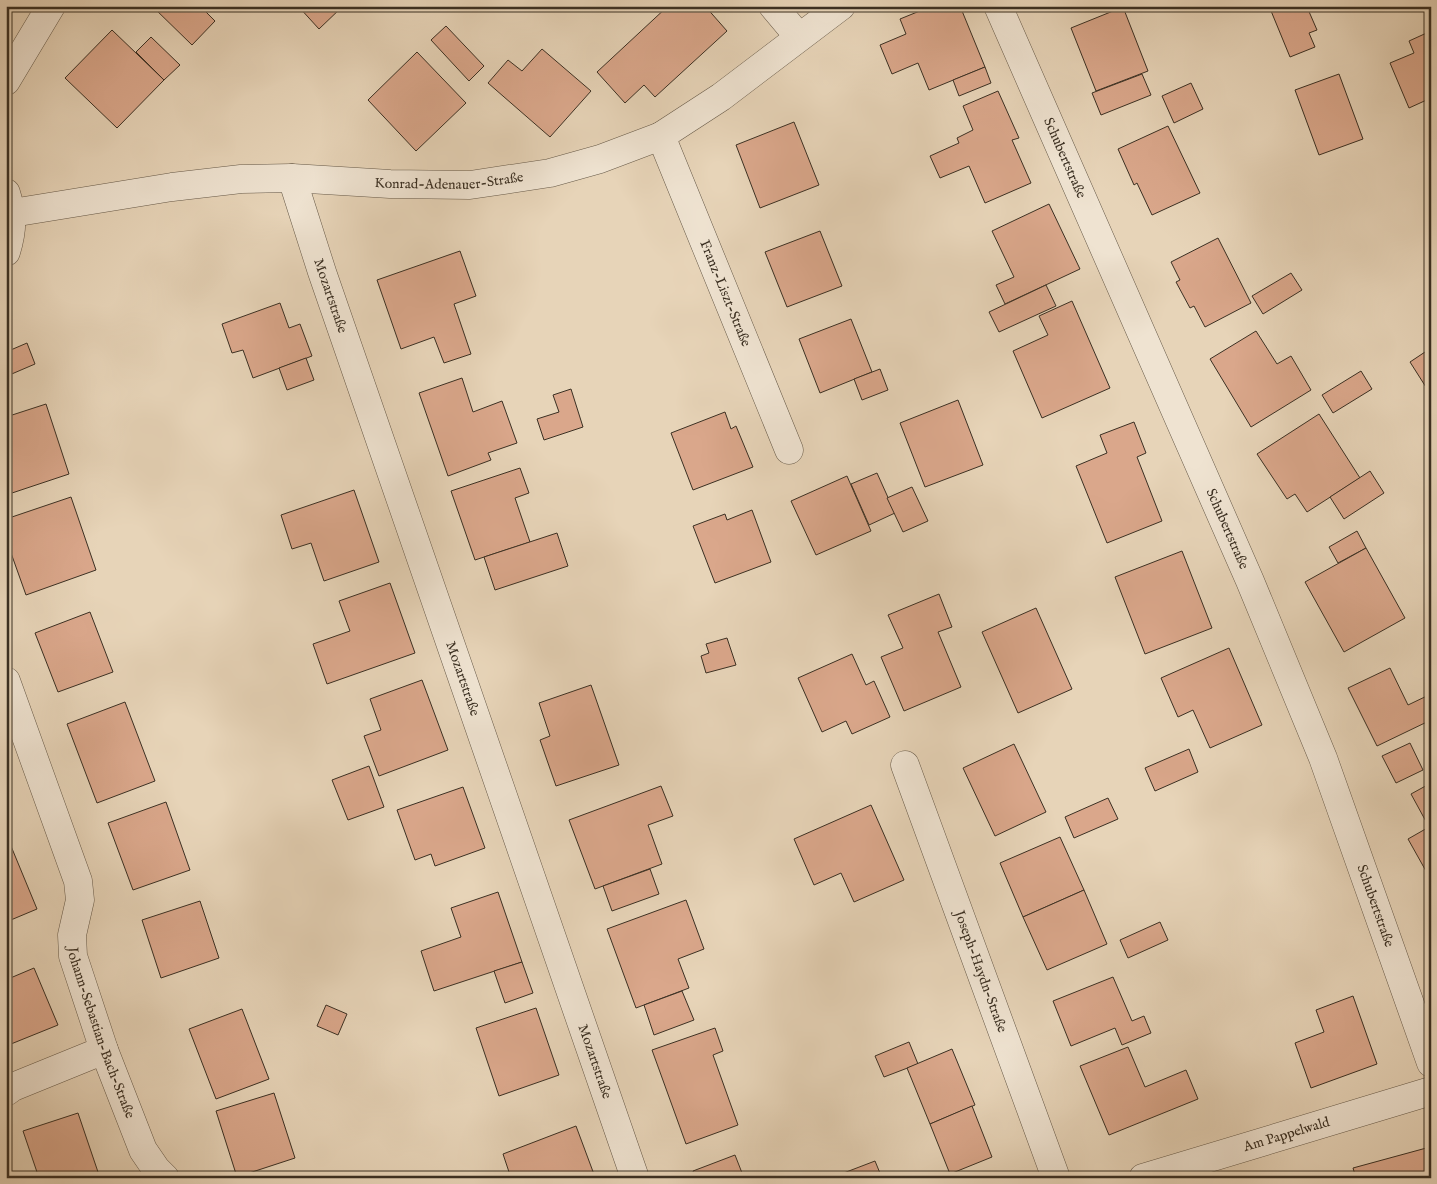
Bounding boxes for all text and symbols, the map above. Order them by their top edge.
street label: Schubertstraße [1039,115,1090,202]
street label: Konrad-Adenauer-Straße [374,168,525,194]
street label: Franz-Liszt-Straße [695,237,755,350]
street label: Mozartstraße [309,256,352,336]
street label: Schubertstraße [1202,486,1253,573]
street label: Mozartstraße [441,639,484,719]
street label: Schubertstraße [1352,862,1398,950]
street label: Joseph-Haydn-Straße [949,906,1011,1036]
street label: Johann-Sebastian-Bach-Straße [63,945,139,1122]
street label: Mozartstraße [574,1022,616,1102]
street label: Am Pappelwald [1240,1113,1332,1156]

